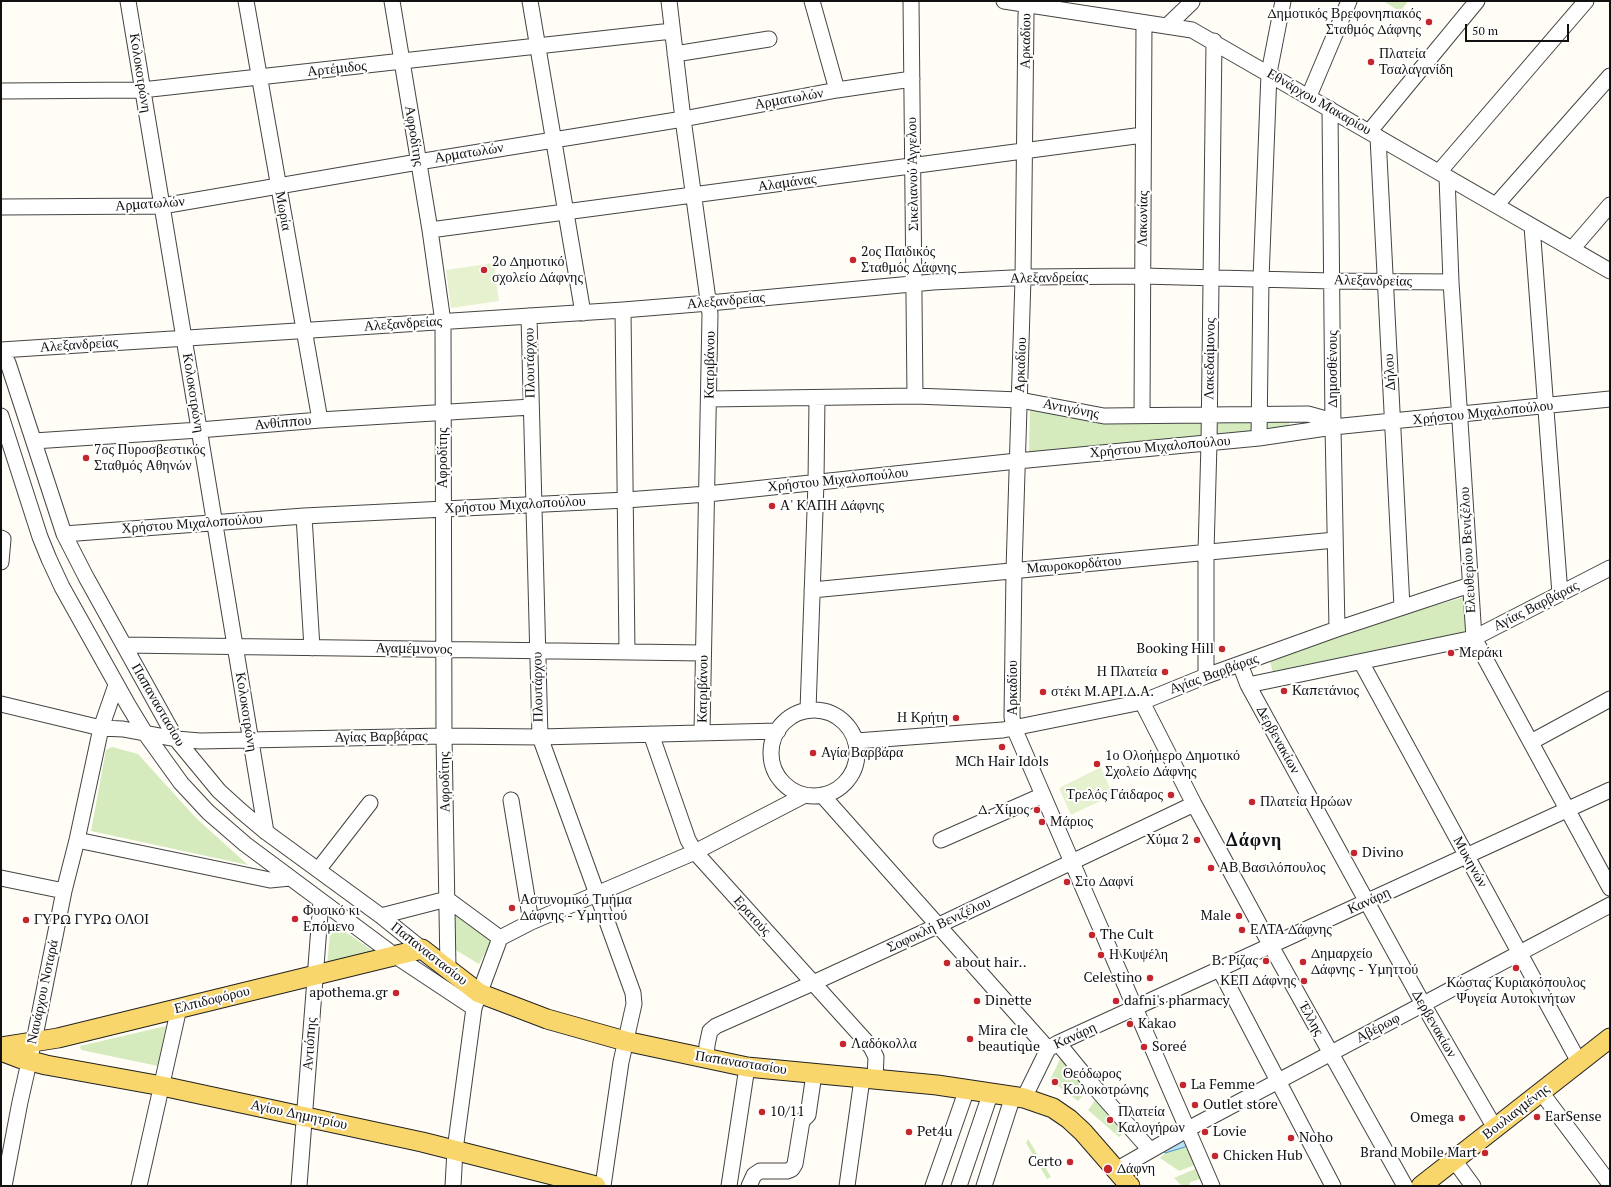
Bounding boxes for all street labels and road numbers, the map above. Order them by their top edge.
street label: Αρκαδίου [1017,13,1035,69]
street label: Κολοκοτρώνη [125,32,155,114]
street label: Αρτέμιδος [307,58,367,80]
street label: Εθνάρχου Μακαρίου [1264,65,1374,139]
street label: Αρματωλών [753,85,825,113]
street label: Αφροδίτης [401,105,427,167]
street label: Σικελιανού Άγγελου [904,117,922,231]
street label: Αρματωλών [433,139,505,167]
street label: Αλαμάνας [757,171,817,195]
street label: Μωρία [271,190,295,232]
street label: Λακωνίας [1134,191,1152,247]
street label: Αρματωλών [115,193,185,215]
street label: Αλεξανδρείας [1010,269,1088,287]
street label: Αλεξανδρείας [1334,272,1412,290]
street label: Αλεξανδρείας [686,289,766,313]
street label: Αλεξανδρείας [363,313,443,335]
street label: Λακεδαίμονος [1201,318,1219,400]
street label: Πλουτάρχου [521,328,539,398]
street label: Δημοσθένους [1325,330,1341,408]
street label: Κατριβάνου [701,331,719,399]
street label: Αλεξανδρείας [39,334,119,356]
street label: Αρκαδίου [1012,337,1030,393]
street label: Κολοκοτρώνη [178,352,208,434]
street label: Δήλου [1381,353,1399,391]
street label: Αντιγόνης [1041,395,1101,423]
street label: Χρήστου Μιχαλοπούλου [1412,397,1554,429]
street label: Ανθίππου [254,412,312,434]
street label: Αφροδίτης [435,427,451,489]
street label: Χρήστου Μιχαλοπούλου [1089,432,1231,462]
street label: Χρήστου Μιχαλοπούλου [767,464,909,496]
street label: Ελευθερίου Βενιζέλου [1456,486,1480,614]
street label: Χρήστου Μιχαλοπούλου [444,493,586,517]
street label: Χρήστου Μιχαλοπούλου [121,511,263,537]
street label: Μαυροκορδάτου [1026,552,1122,578]
street label: Αγίας Βαρβάρας [1491,577,1581,635]
street label: Αγαμέμνονος [375,640,453,658]
street label: Αγίας Βαρβάρας [1167,650,1261,698]
street label: Πλουτάρχου [529,652,547,722]
street label: Κατριβάνου [694,655,712,723]
street label: Αρκαδίου [1005,660,1021,716]
street label: Παπαναστασίου [128,661,188,749]
street label: Κολοκοτρώνη [231,671,261,753]
street label: Δερβενακίων [1252,703,1304,777]
street label: Αγίας Βαρβάρας [334,728,428,746]
street label: Αφροδίτης [436,751,454,813]
street label: Μυκηνών [1449,834,1491,890]
street label: Κανάρη [1345,884,1393,918]
street label: Ερατούς [730,893,774,939]
street label: Σοφοκλή Βενιζέλου [885,894,993,956]
street label: Παπαναστασίου [387,919,471,989]
street label: Ναυάρχου Νοταρά [24,938,62,1046]
street label: Ελπιδοφόρου [172,982,252,1018]
street label: Δερβενακίων [1408,987,1460,1061]
street label: Έλλης [1295,999,1327,1039]
street label: Αβέρωφ [1353,1009,1403,1047]
street label: Αντιόπης [300,1017,320,1071]
street label: Κανάρη [1051,1019,1099,1053]
street label: Παπαναστασίου [694,1047,788,1079]
street label: Βουλιαγμένης [1479,1081,1553,1143]
street label: Αγίου Δημητρίου [249,1097,349,1133]

